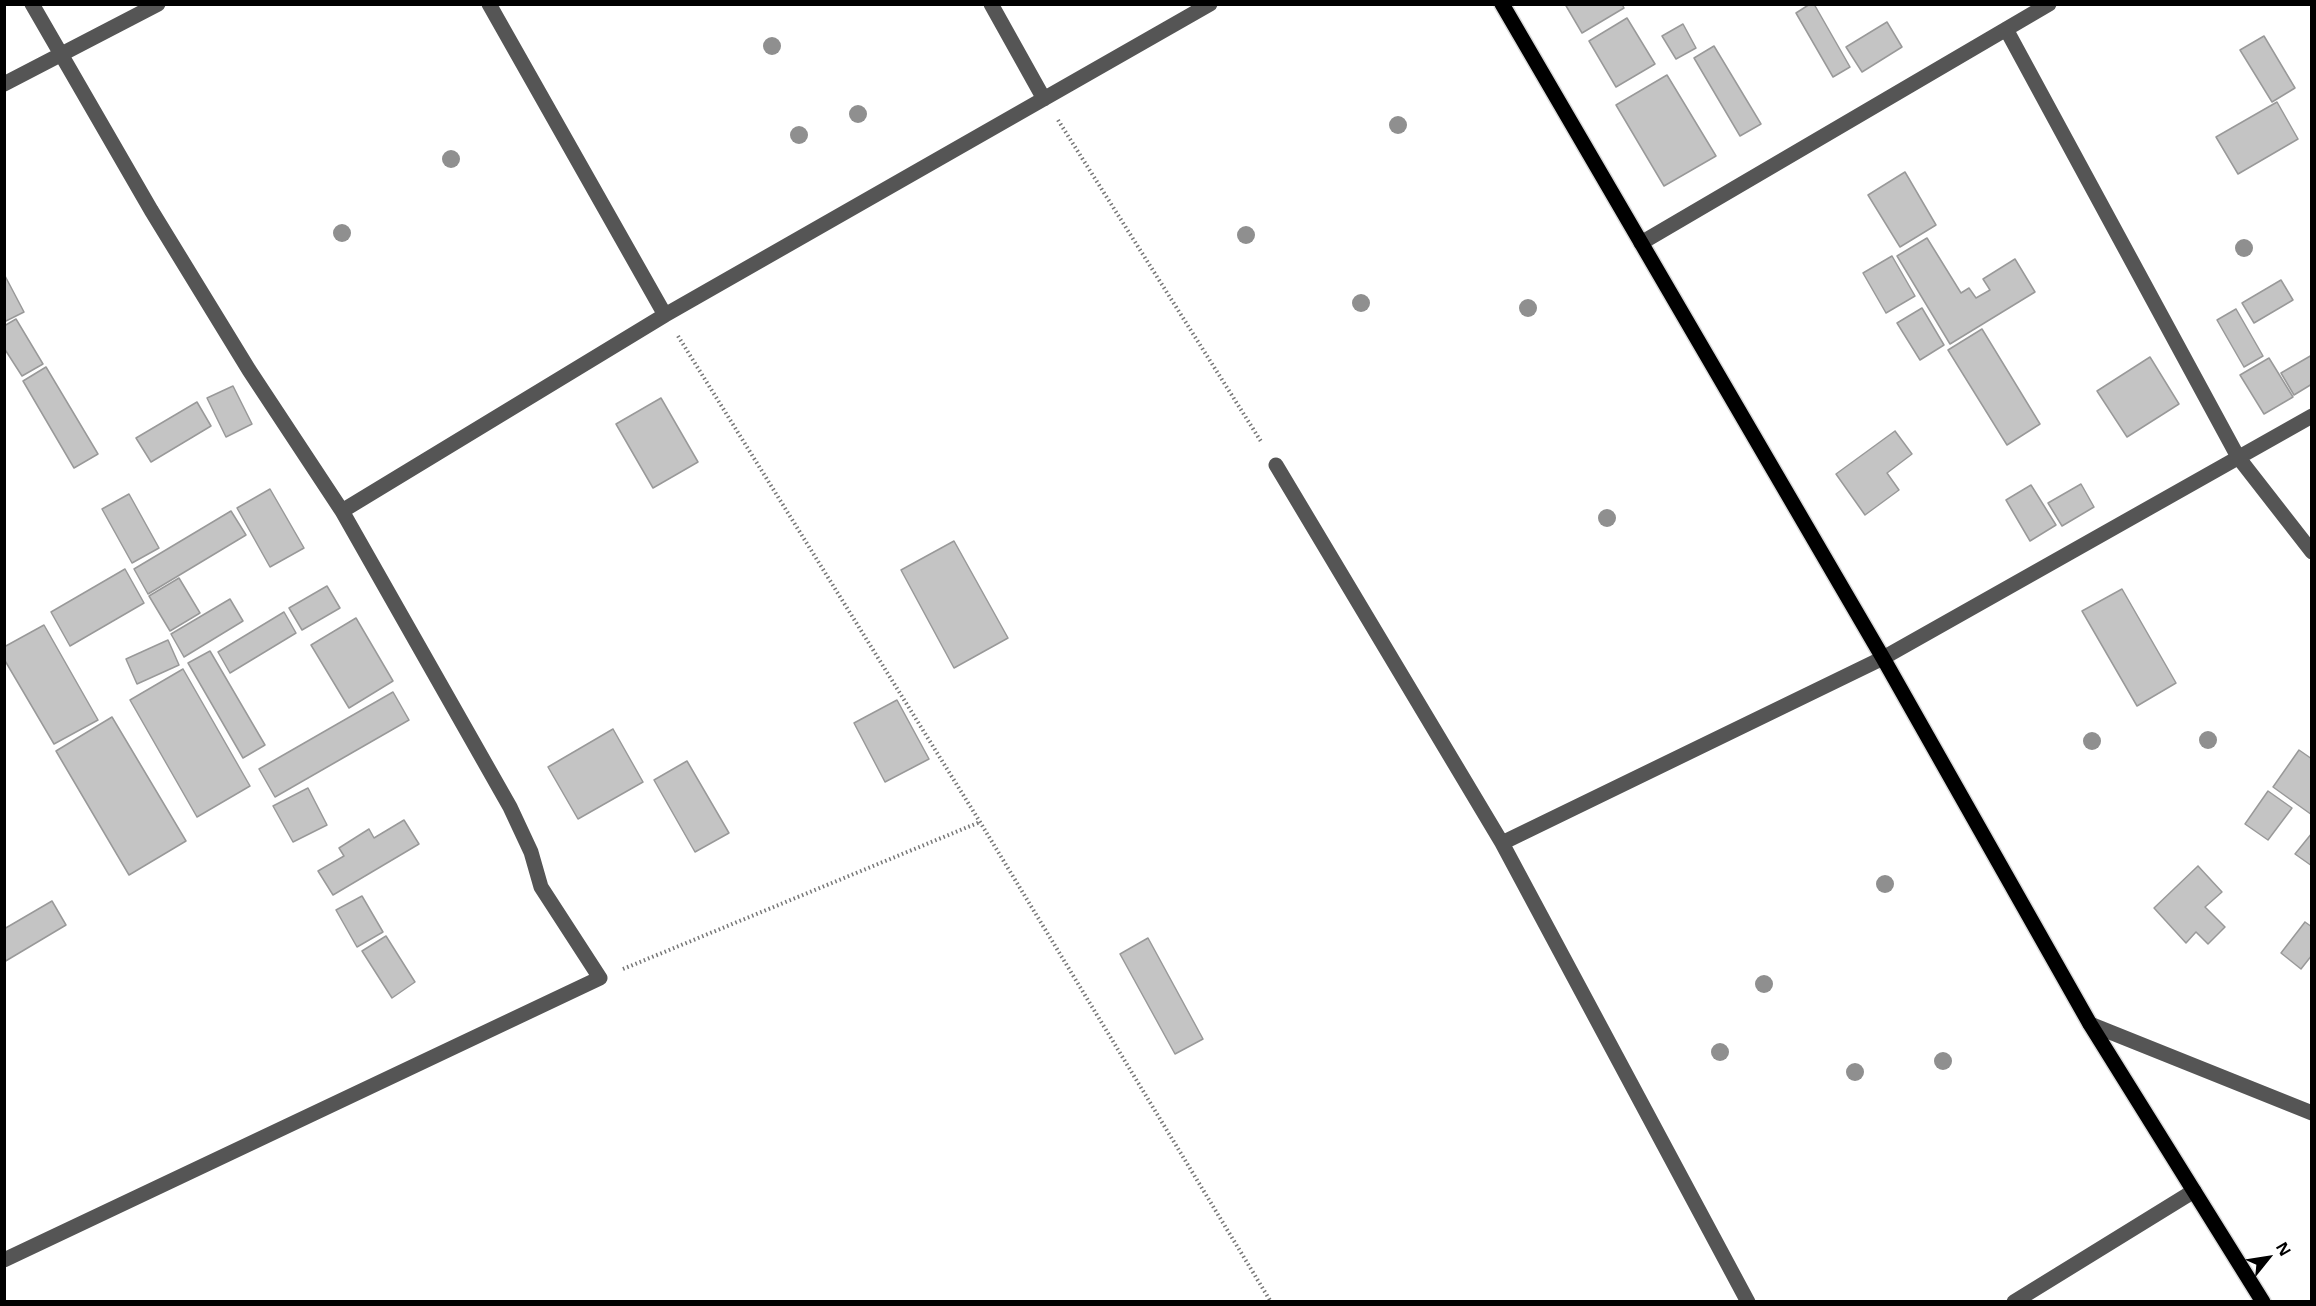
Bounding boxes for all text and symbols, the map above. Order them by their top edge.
north arrow [2238,1228,2298,1288]
text: N [2271,1238,2296,1260]

